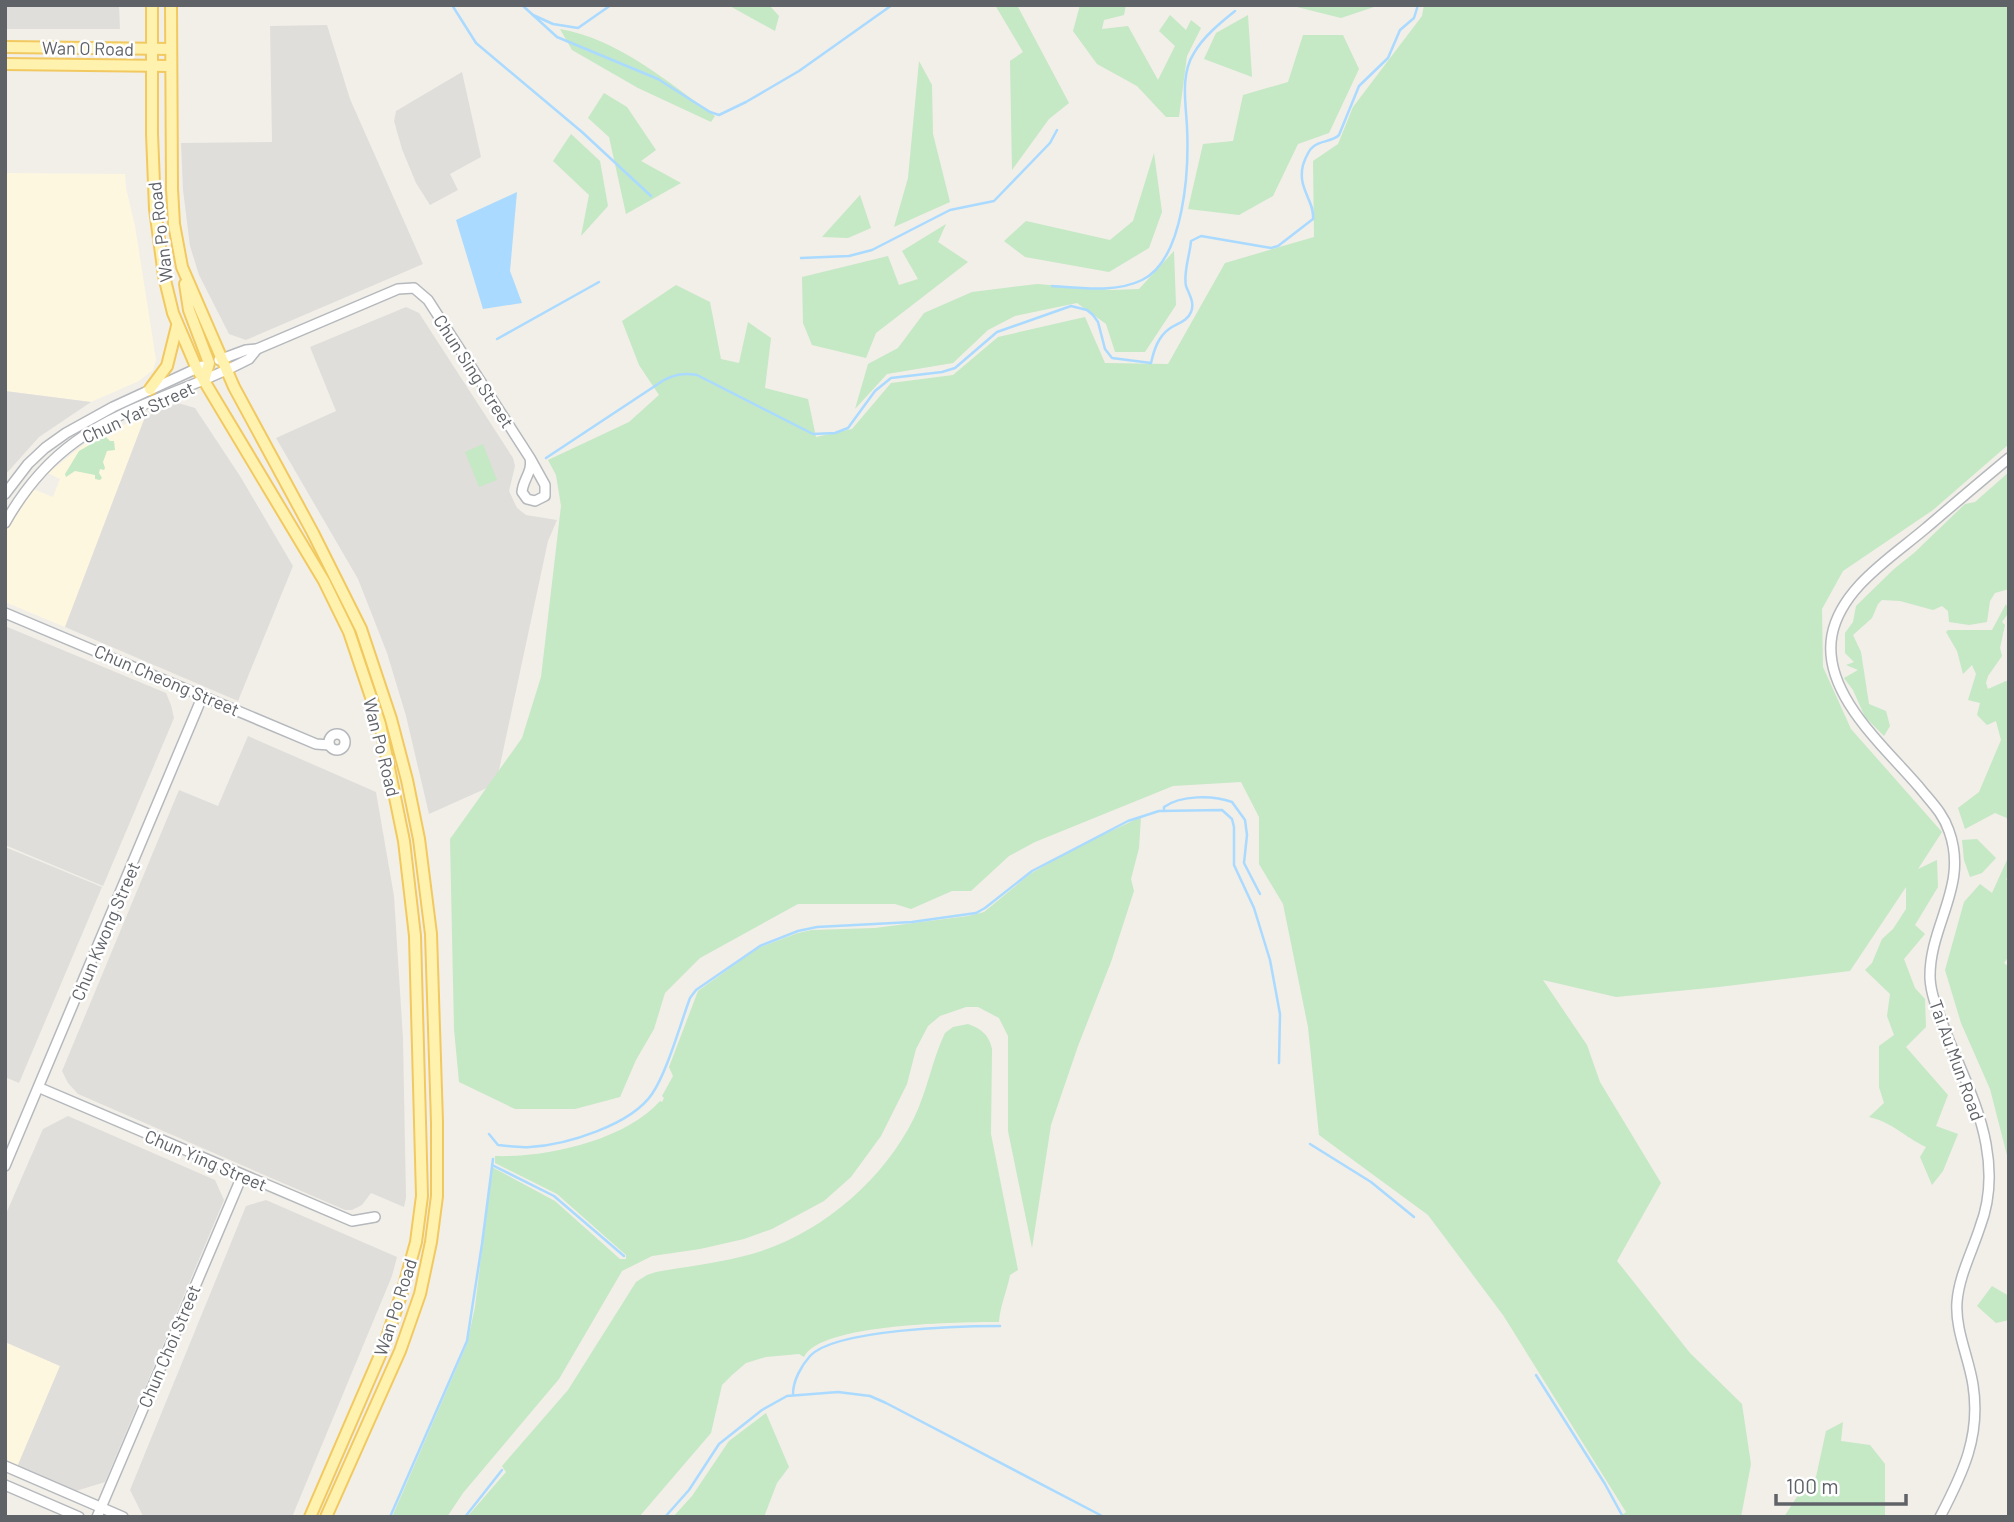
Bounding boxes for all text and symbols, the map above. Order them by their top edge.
street label: Wan O Road [42,36,134,60]
street label: Wan Po Road [143,181,177,283]
street label: Chun Sing Street [429,310,519,432]
street label: Chun Yat Street [78,376,198,448]
street label: Chun Cheong Street [91,639,243,721]
street label: Wan Po Road [359,695,405,799]
street label: Chun Kwong Street [66,858,144,1004]
street label: Tai Au Mun Road [1925,996,1989,1124]
street label: Chun Ying Street [142,1124,270,1196]
street label: Wan Po Road [369,1256,421,1358]
street label: Chun Choi Street [133,1281,205,1411]
scale bar [1776,1462,1906,1506]
text: 100 m [1786,1473,1839,1498]

